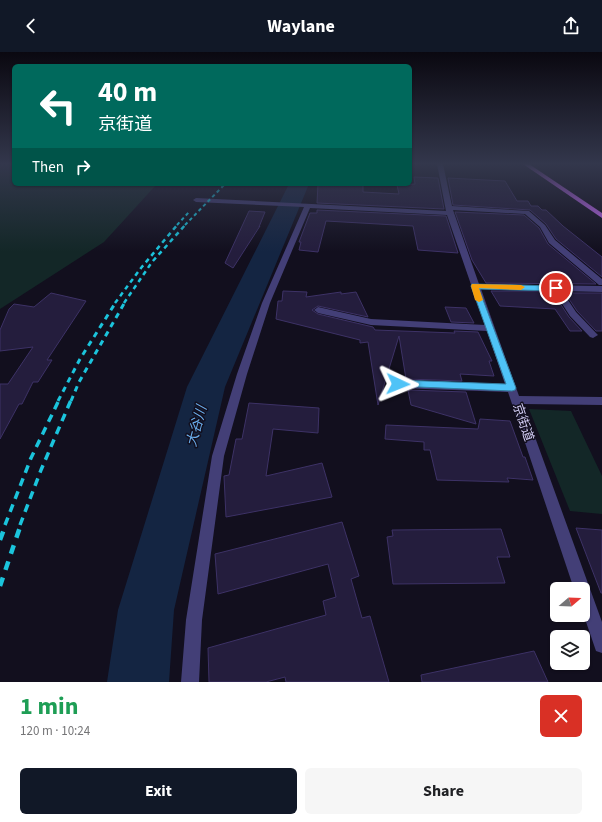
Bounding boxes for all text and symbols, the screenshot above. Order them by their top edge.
text: Waylane [267,14,335,39]
icon: back [20,15,42,37]
icon: share [560,15,582,37]
text: 40 m [98,72,157,112]
icon: left [32,80,84,132]
text: 京街道 [98,112,152,137]
icon: right [72,156,94,178]
text: Then [32,157,64,178]
pin [539,271,573,305]
icon: arrive [545,277,567,299]
position arrow [377,363,419,405]
water label: 大谷川 [182,401,213,449]
street label: 京街道 [508,401,538,444]
north arrow [550,582,590,622]
map controls [550,582,590,670]
button: layers [550,630,590,670]
text: 1 min [20,689,78,724]
button: close [540,695,582,737]
text: 120 m · 10:24 [20,722,90,740]
button: Exit [20,768,297,814]
button: Share [305,768,582,814]

